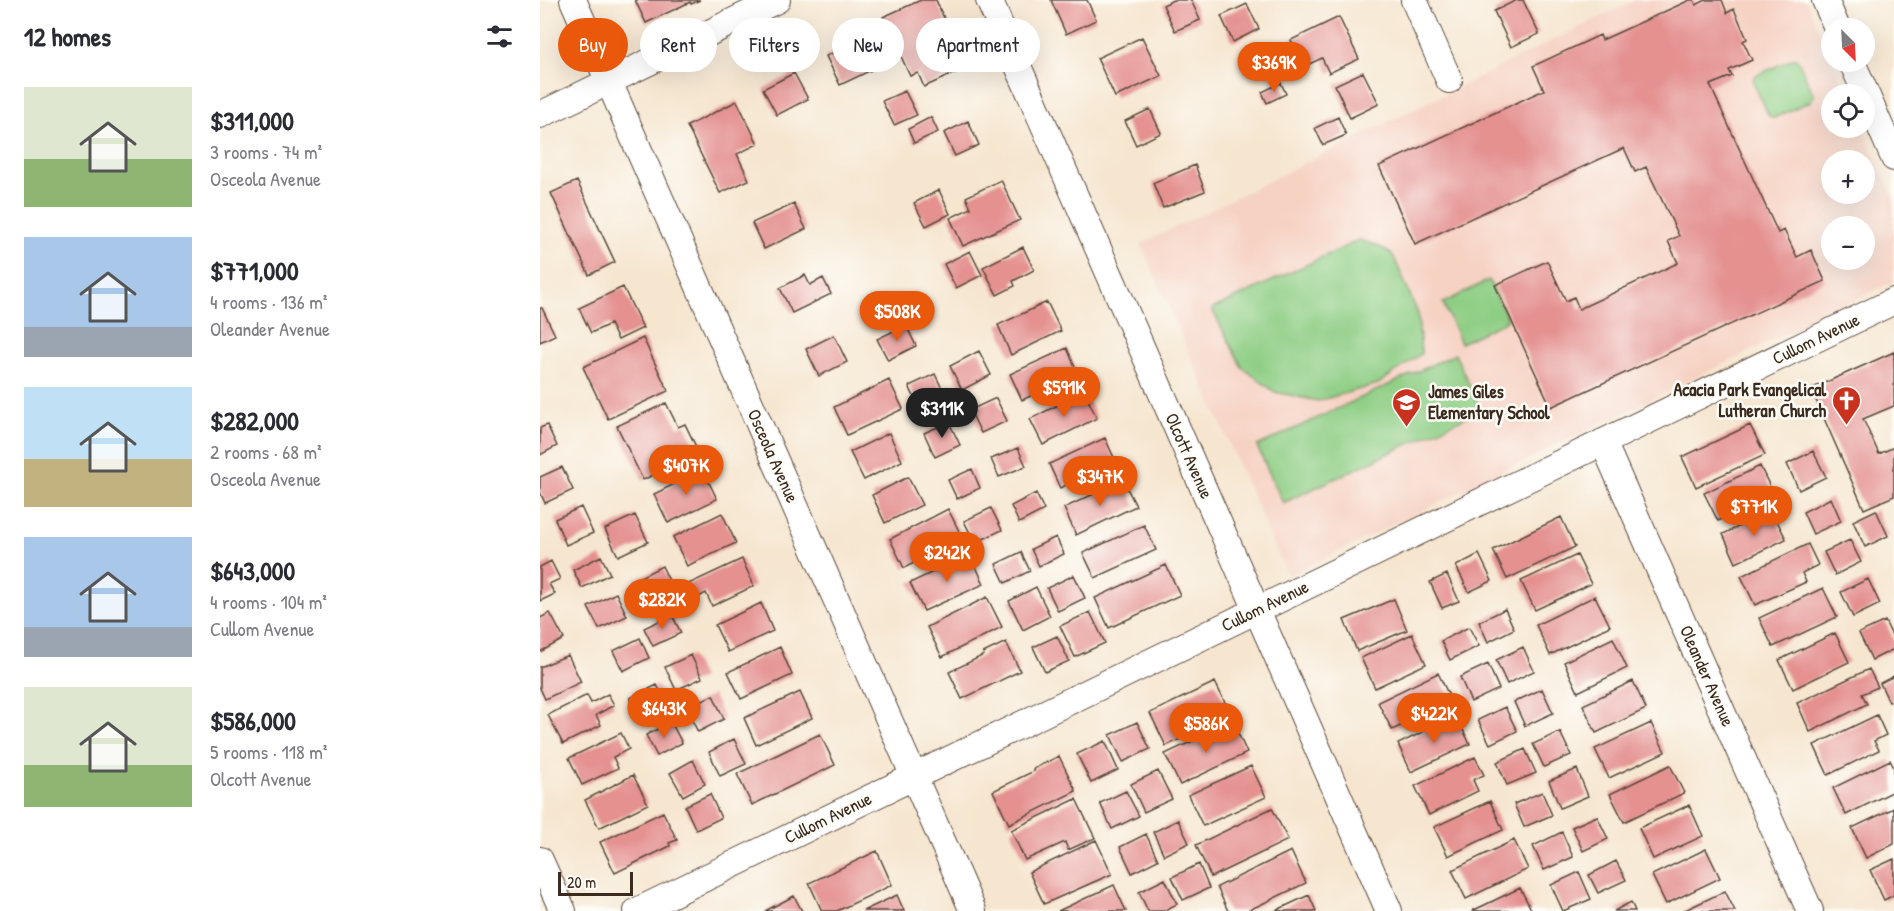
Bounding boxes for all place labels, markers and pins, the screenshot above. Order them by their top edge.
pin: $369K [1232,42,1316,93]
pin: $508K [855,291,939,342]
pin: $591K [1022,367,1106,418]
place label: Acacia Park Evangelical Lutheran Church [1674,377,1827,423]
place label: James Giles Elementary School [1428,379,1551,426]
church icon: Acacia Park Evangelical Lutheran Church [1831,384,1863,426]
school or university icon: James Giles Elementary School [1391,386,1423,428]
pin: $311K [900,388,984,439]
pin: $407K [644,445,728,496]
pin: $347K [1058,456,1142,507]
pin: $771K [1712,486,1796,537]
pin: $242K [905,532,989,583]
pin: $282K [620,579,704,630]
pin: $643K [622,688,706,739]
pin: $422K [1392,693,1476,744]
pin: $586K [1164,703,1248,754]

